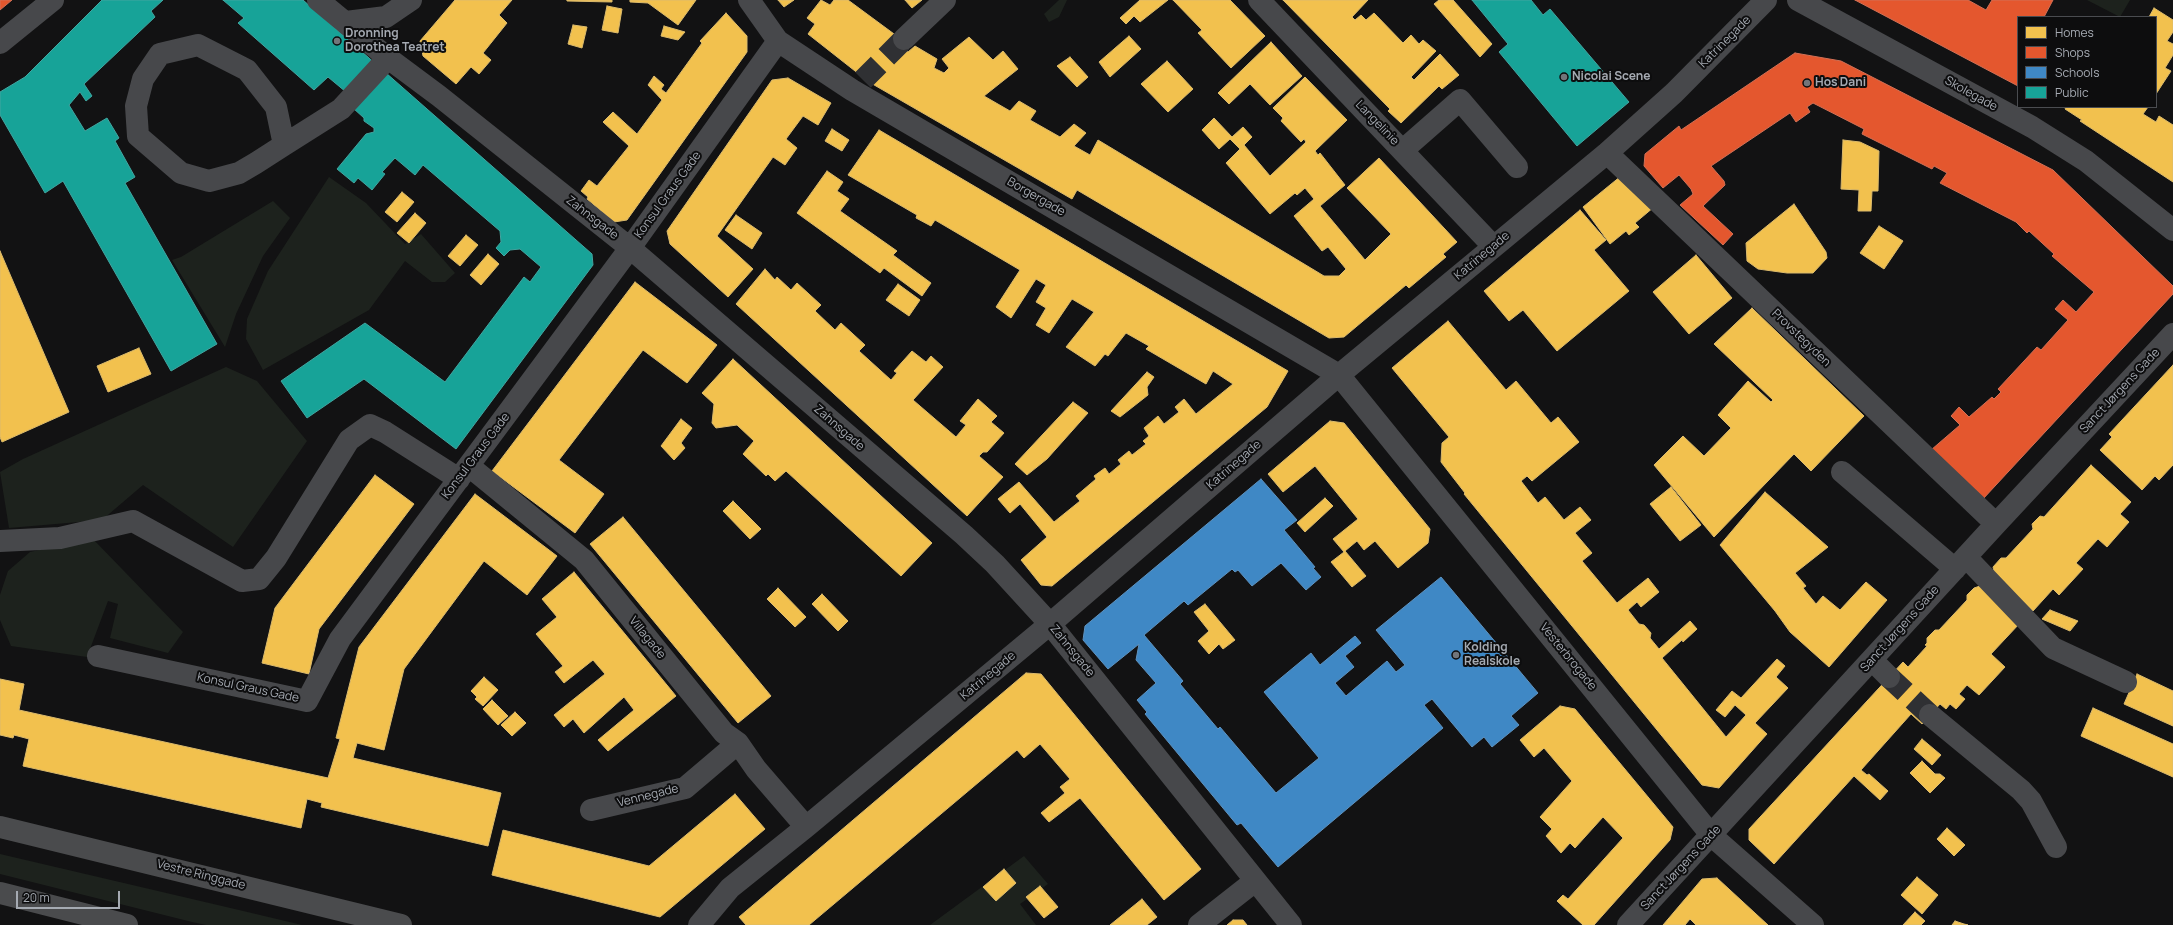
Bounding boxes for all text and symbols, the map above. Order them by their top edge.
street label: Katrinegade [1696,13,1754,71]
legend [2017,16,2157,108]
text: Homes [2055,24,2094,41]
place label: Dronning Dorothea Teatret [345,27,445,55]
marker: Dronning Dorothea Teatret [332,36,342,46]
text: Shops [2055,44,2090,61]
text: Schools [2055,64,2099,81]
place label: Nicolai Scene [1572,70,1650,84]
marker: Nicolai Scene [1559,72,1569,82]
street label: Skolegade [1942,74,2000,114]
place label: Hos Dani [1815,76,1866,90]
marker: Hos Dani [1802,78,1812,88]
text: Public [2055,84,2089,101]
street label: Langelinie [1352,98,1402,148]
street label: Konsul Graus Gade [632,149,704,241]
street label: Borgergade [1004,175,1068,219]
street label: Zahnsgade [563,193,621,243]
street label: Katrinegade [1451,229,1513,283]
street label: Provstegyden [1769,306,1833,370]
street label: Sanct Jørgens Gade [2077,346,2163,436]
street label: Zahnsgade [811,402,867,454]
street label: Konsul Graus Gade [439,410,513,502]
street label: Katrinegade [1204,437,1264,493]
street label: Sanct Jørgens Gade [1858,583,1942,675]
street label: Villagade [626,614,668,662]
street label: Vesterbrogade [1537,621,1599,693]
street label: Zahnsgade [1047,622,1097,680]
place label: Kolding Realskole [1464,641,1520,669]
street label: Katrinegade [957,649,1019,703]
marker: Kolding Realskole [1451,650,1461,660]
street label: Konsul Graus Gade [196,670,300,706]
street label: Vennegade [616,781,680,811]
street label: Sanct Jørgens Gade [1638,823,1724,913]
street label: Vestre Ringgade [155,857,247,893]
scale bar [18,883,122,909]
text: 20 m [23,889,50,906]

